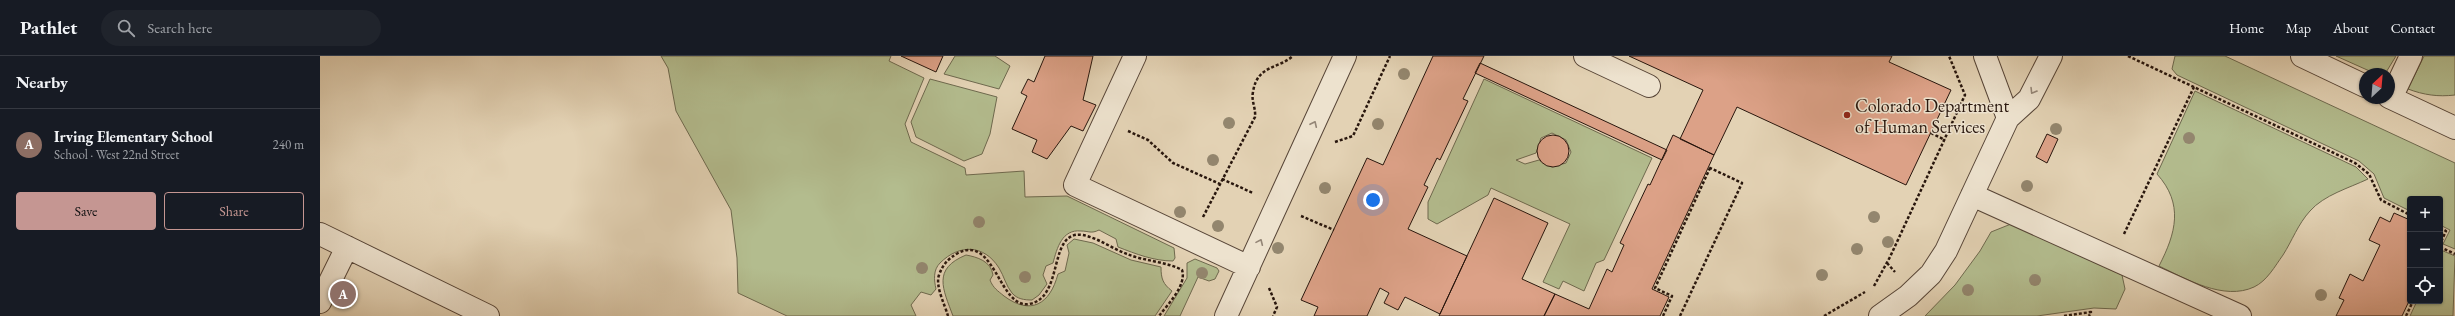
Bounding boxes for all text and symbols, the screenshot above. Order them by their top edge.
search box [101,10,381,46]
text: Pathlet [20,15,77,40]
icon: search [115,17,137,39]
text: Search here [147,18,212,37]
text: Home [2229,19,2264,37]
text: Map [2286,19,2311,37]
text: About [2333,19,2369,37]
text: Contact [2391,19,2435,37]
north arrow [2359,68,2395,104]
text: Nearby [16,71,68,93]
one-way arrow [2031,87,2038,94]
place label: Colorado Department of Human Services [1855,94,2009,138]
marker: Colorado Department of Human Services [1842,110,1852,120]
one-way arrow [1309,121,1317,128]
text: Irving Elementary School [54,127,213,146]
text: A [24,136,34,153]
text: 240 m [273,136,304,153]
text: School · West 22nd Street [54,146,179,163]
your location [1363,190,1383,210]
button: Save [16,192,156,230]
button: Share [164,192,304,230]
map controls [2407,196,2443,304]
button: + [2407,196,2443,232]
button: − [2407,232,2443,268]
one-way arrow [1255,239,1263,247]
button: locate [2407,268,2443,304]
pin: A [330,279,356,309]

